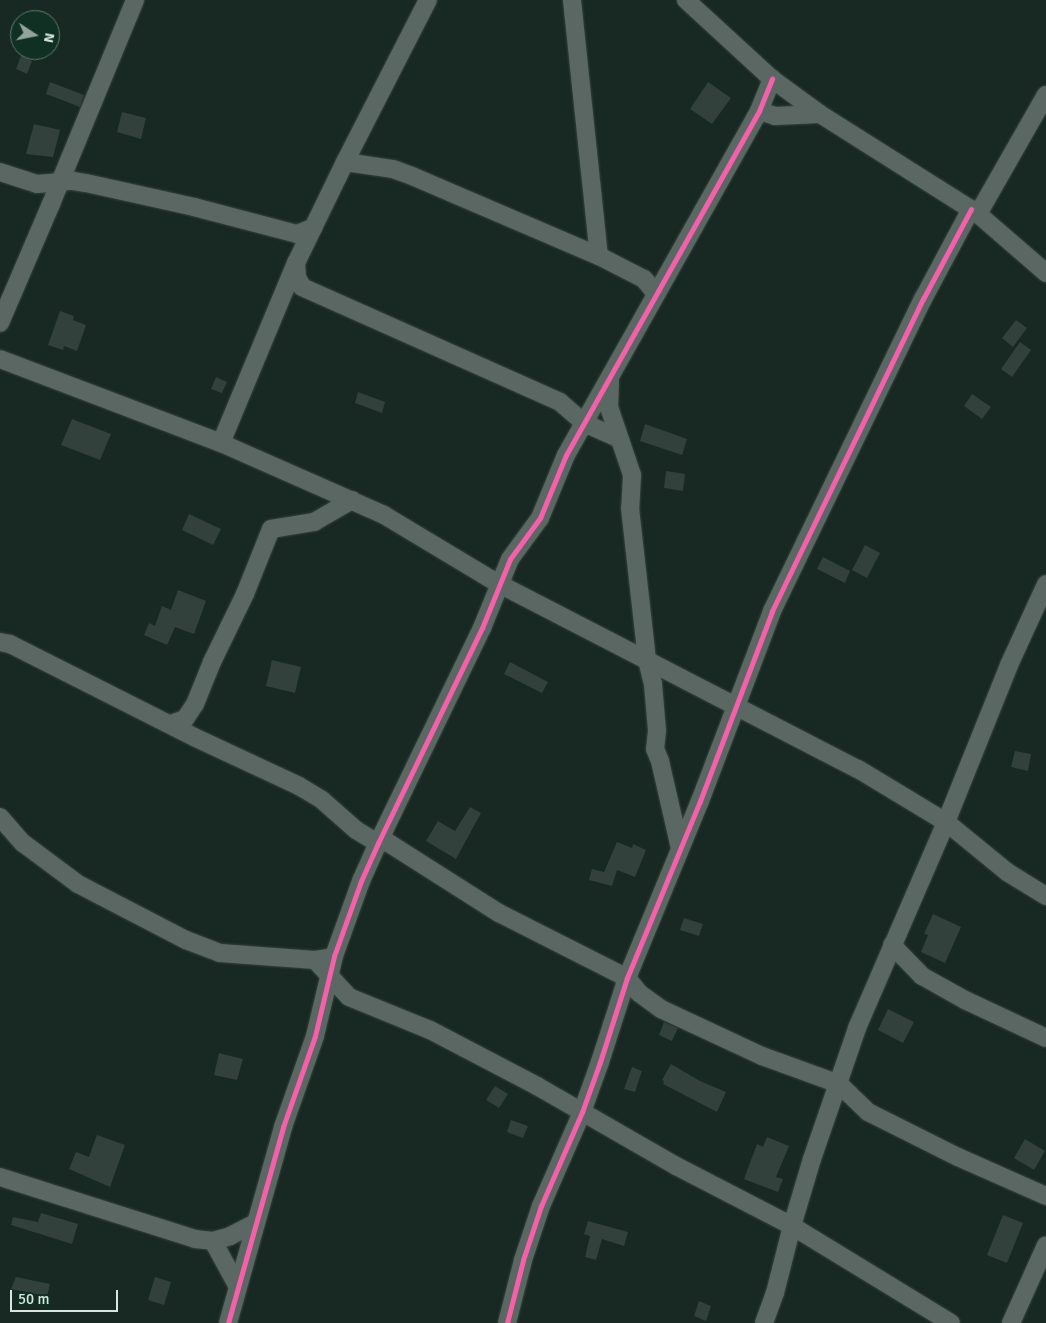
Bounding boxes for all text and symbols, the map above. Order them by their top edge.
north arrow [10,10,60,60]
text: N [40,31,59,44]
scale bar [12,1280,120,1312]
text: 50 m [18,1290,49,1308]

